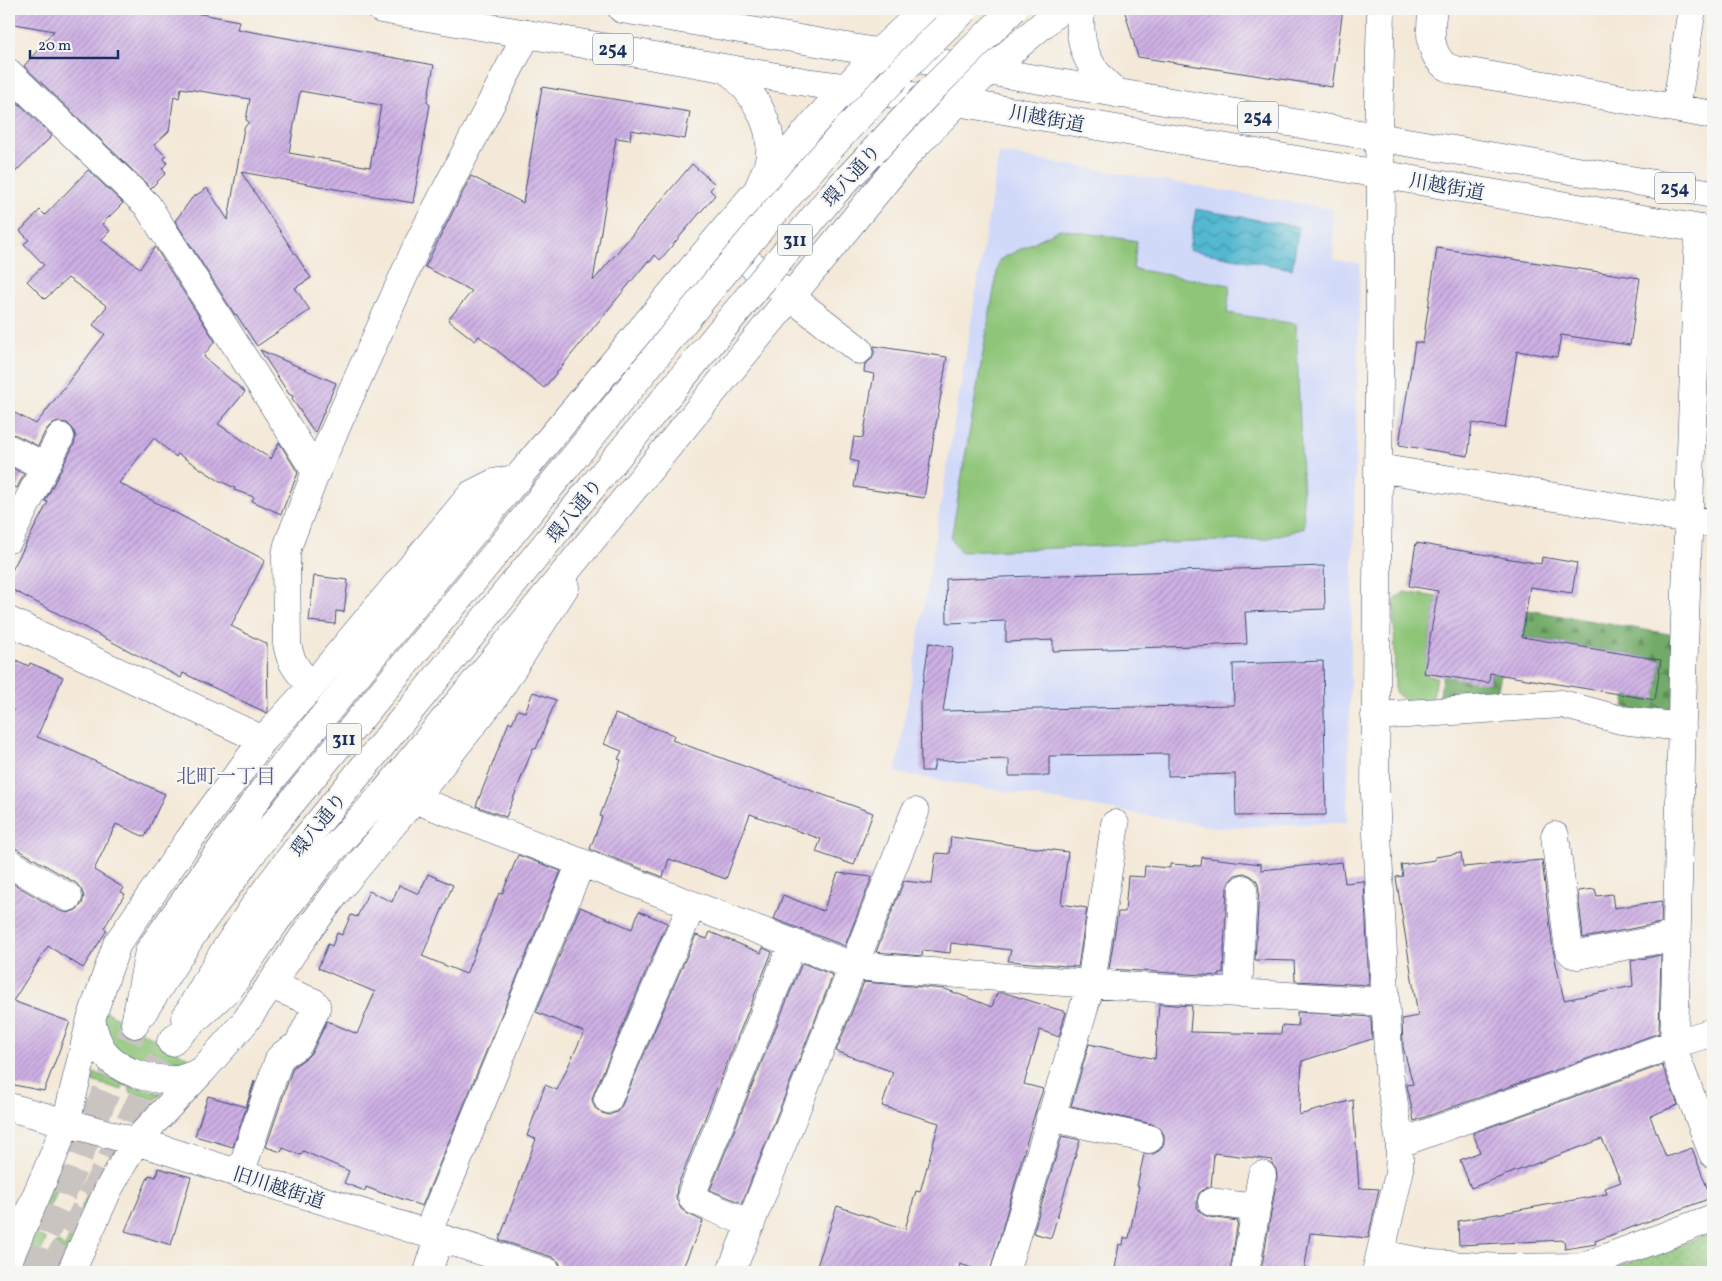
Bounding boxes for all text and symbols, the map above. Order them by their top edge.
scale bar [30,28,118,60]
road number: 254 [593,34,633,64]
text: 20 m [38,36,71,57]
street label: 川越街道 [1007,101,1086,139]
road number: 254 [1238,101,1278,132]
street label: 環八通り [817,139,888,213]
street label: 川越街道 [1407,169,1486,207]
road number: 254 [1655,172,1695,204]
road number: 311 [778,224,812,256]
street label: 環八通り [542,474,610,549]
road number: 311 [326,724,362,754]
district label: 北町一丁目 [176,764,276,792]
street label: 環八通り [286,788,354,863]
street label: 旧川越街道 [229,1162,328,1216]

